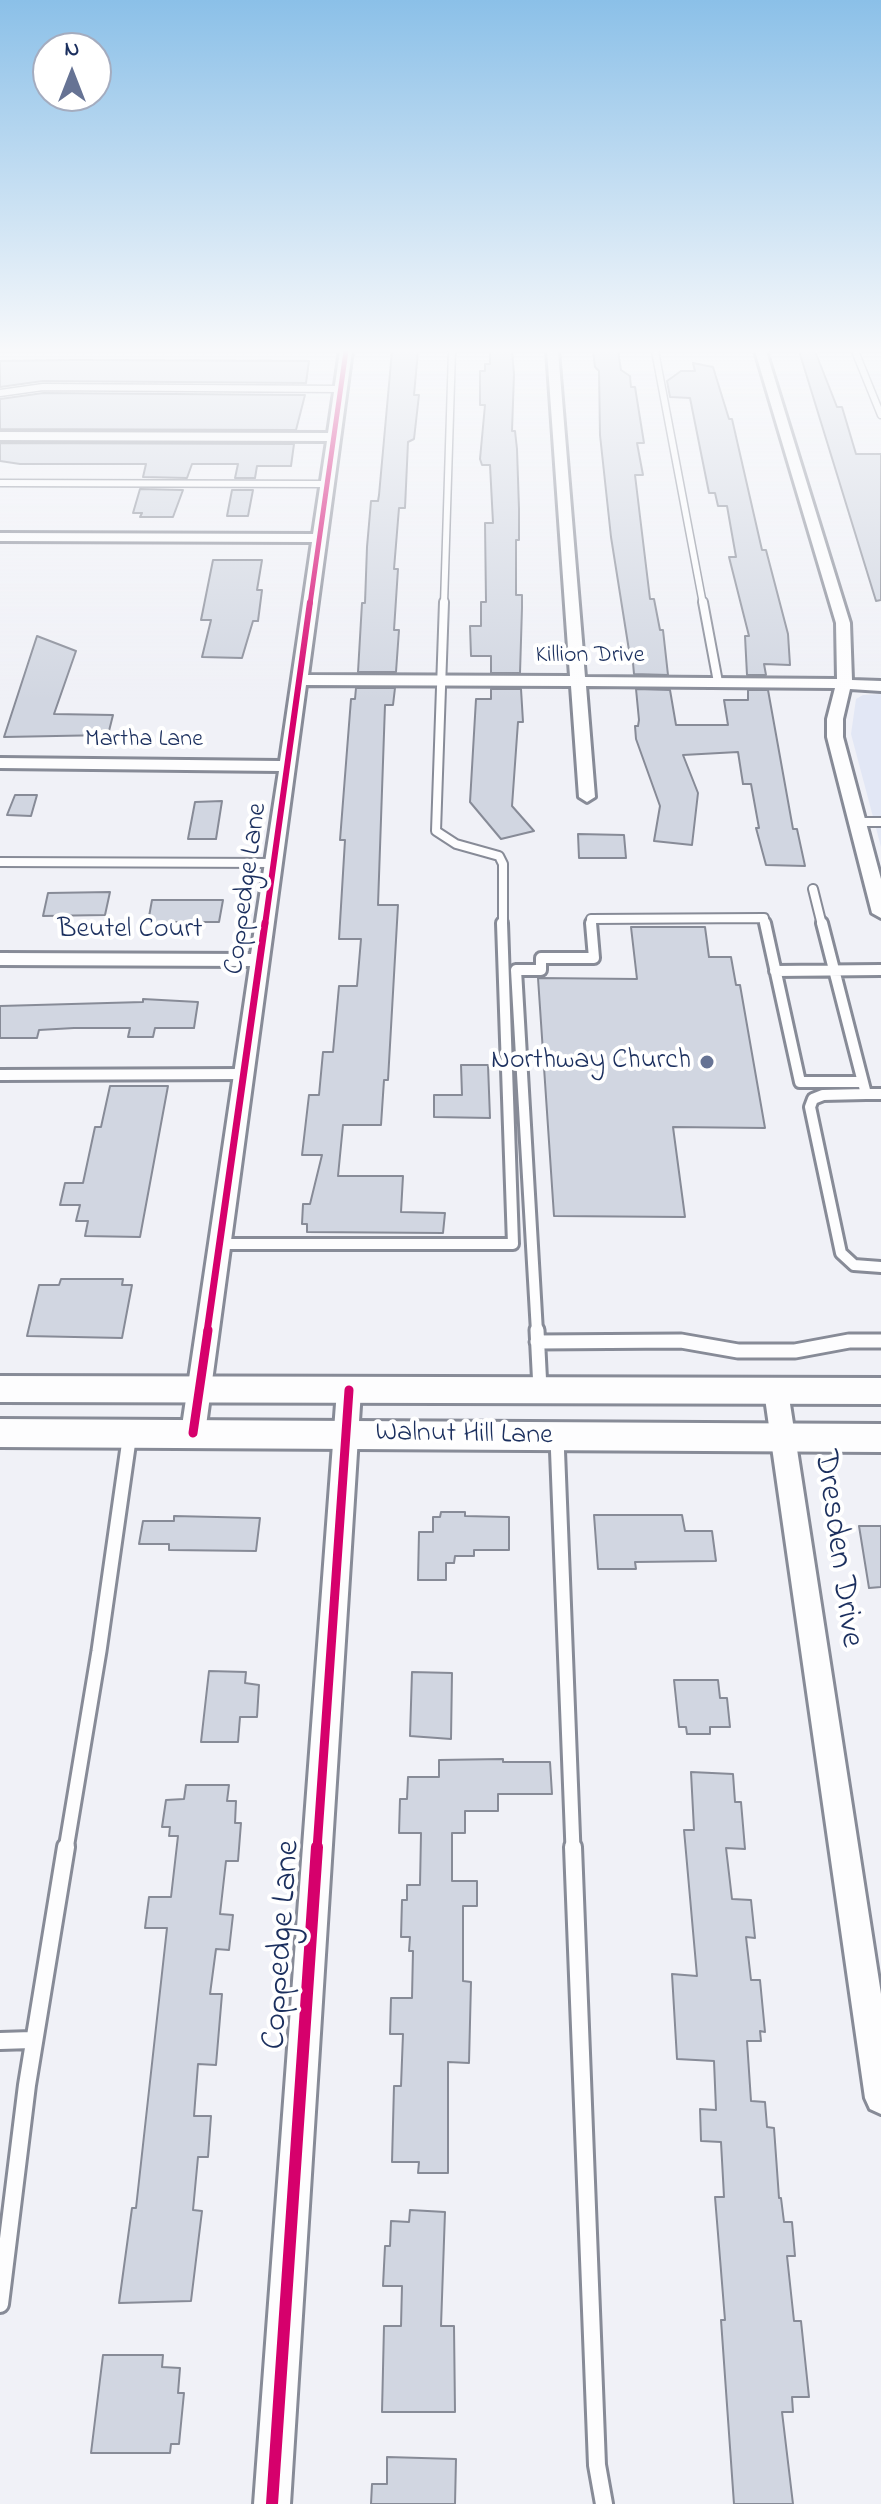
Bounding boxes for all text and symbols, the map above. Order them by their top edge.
north arrow [32,32,112,112]
text: N [65,34,79,66]
street label: Killion Drive [536,643,644,671]
street label: Martha Lane [85,727,203,755]
street label: Coppedge Lane [219,801,277,977]
street label: Beutel Court [58,914,202,948]
place label: Northway Church [491,1045,691,1079]
marker: Northway Church [698,1053,716,1071]
street label: Walnut Hill Lane [375,1418,553,1454]
street label: Dresden Drive [802,1448,870,1650]
street label: Coppedge Lane [256,1839,312,2051]

